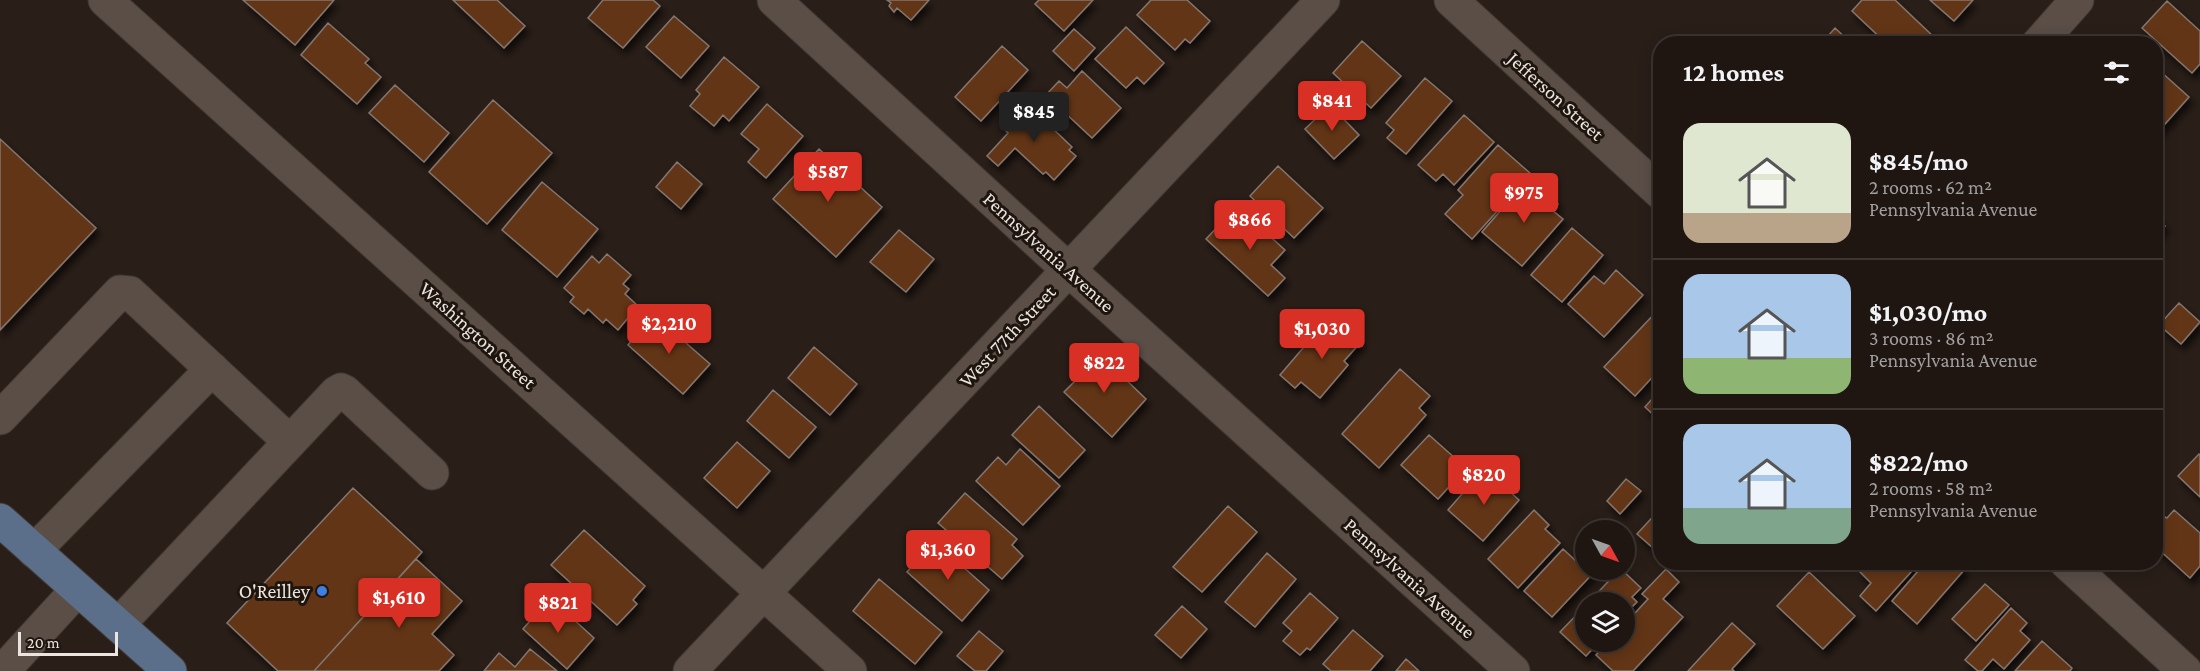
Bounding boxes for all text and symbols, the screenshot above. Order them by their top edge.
street label: Jefferson Street [1501,46,1609,146]
icon: filters [2100,56,2133,89]
text: 12 homes [1683,58,1784,87]
pin: $841 [1296,81,1368,132]
text: $841 [1312,89,1352,111]
pin: $845 [998,92,1070,143]
text: $845 [1013,100,1055,122]
icon: home [1731,147,1803,219]
text: $845/mo [1869,147,1968,176]
pin: $587 [792,152,864,203]
text: $587 [808,160,848,182]
pin: $975 [1488,173,1560,224]
text: 2 rooms · 62 m² [1869,176,1992,198]
text: $975 [1504,181,1544,203]
street label: Pennsylvania Avenue [978,187,1119,317]
text: Pennsylvania Avenue [1869,198,2037,220]
pin: $866 [1214,200,1286,251]
text: $866 [1228,208,1272,230]
street label: Washington Street [415,277,541,394]
street label: West 77th Street [954,280,1060,391]
icon: home [1731,298,1803,370]
text: $1,030/mo [1869,298,1987,327]
pin: $2,210 [620,304,718,355]
pin: $1,030 [1273,309,1371,360]
text: $2,210 [641,312,697,334]
text: $1,030 [1294,317,1350,339]
text: 3 rooms · 86 m² [1869,327,1994,349]
pin: $822 [1068,343,1140,394]
text: Pennsylvania Avenue [1869,349,2037,371]
text: $822 [1083,351,1125,373]
icon: home [1731,448,1803,520]
text: $822/mo [1869,448,1968,477]
pin: $820 [1448,455,1520,506]
text: $820 [1462,463,1506,485]
text: 2 rooms · 58 m² [1869,477,1993,499]
text: Pennsylvania Avenue [1869,499,2037,521]
street label: Pennsylvania Avenue [1339,513,1480,643]
north arrow [1575,520,1635,580]
map controls [1575,520,1635,652]
pin: $1,360 [899,530,997,581]
text: $1,360 [920,538,976,560]
pin: $1,610 [350,578,448,629]
place label: O'Reilley [239,580,311,603]
pin: $821 [522,583,594,634]
marker: O'Reilley [315,584,329,598]
text: $1,610 [372,586,426,608]
text: $821 [538,591,578,613]
button: layers [1575,592,1635,652]
scale bar [18,629,118,656]
text: 20 m [27,634,60,651]

